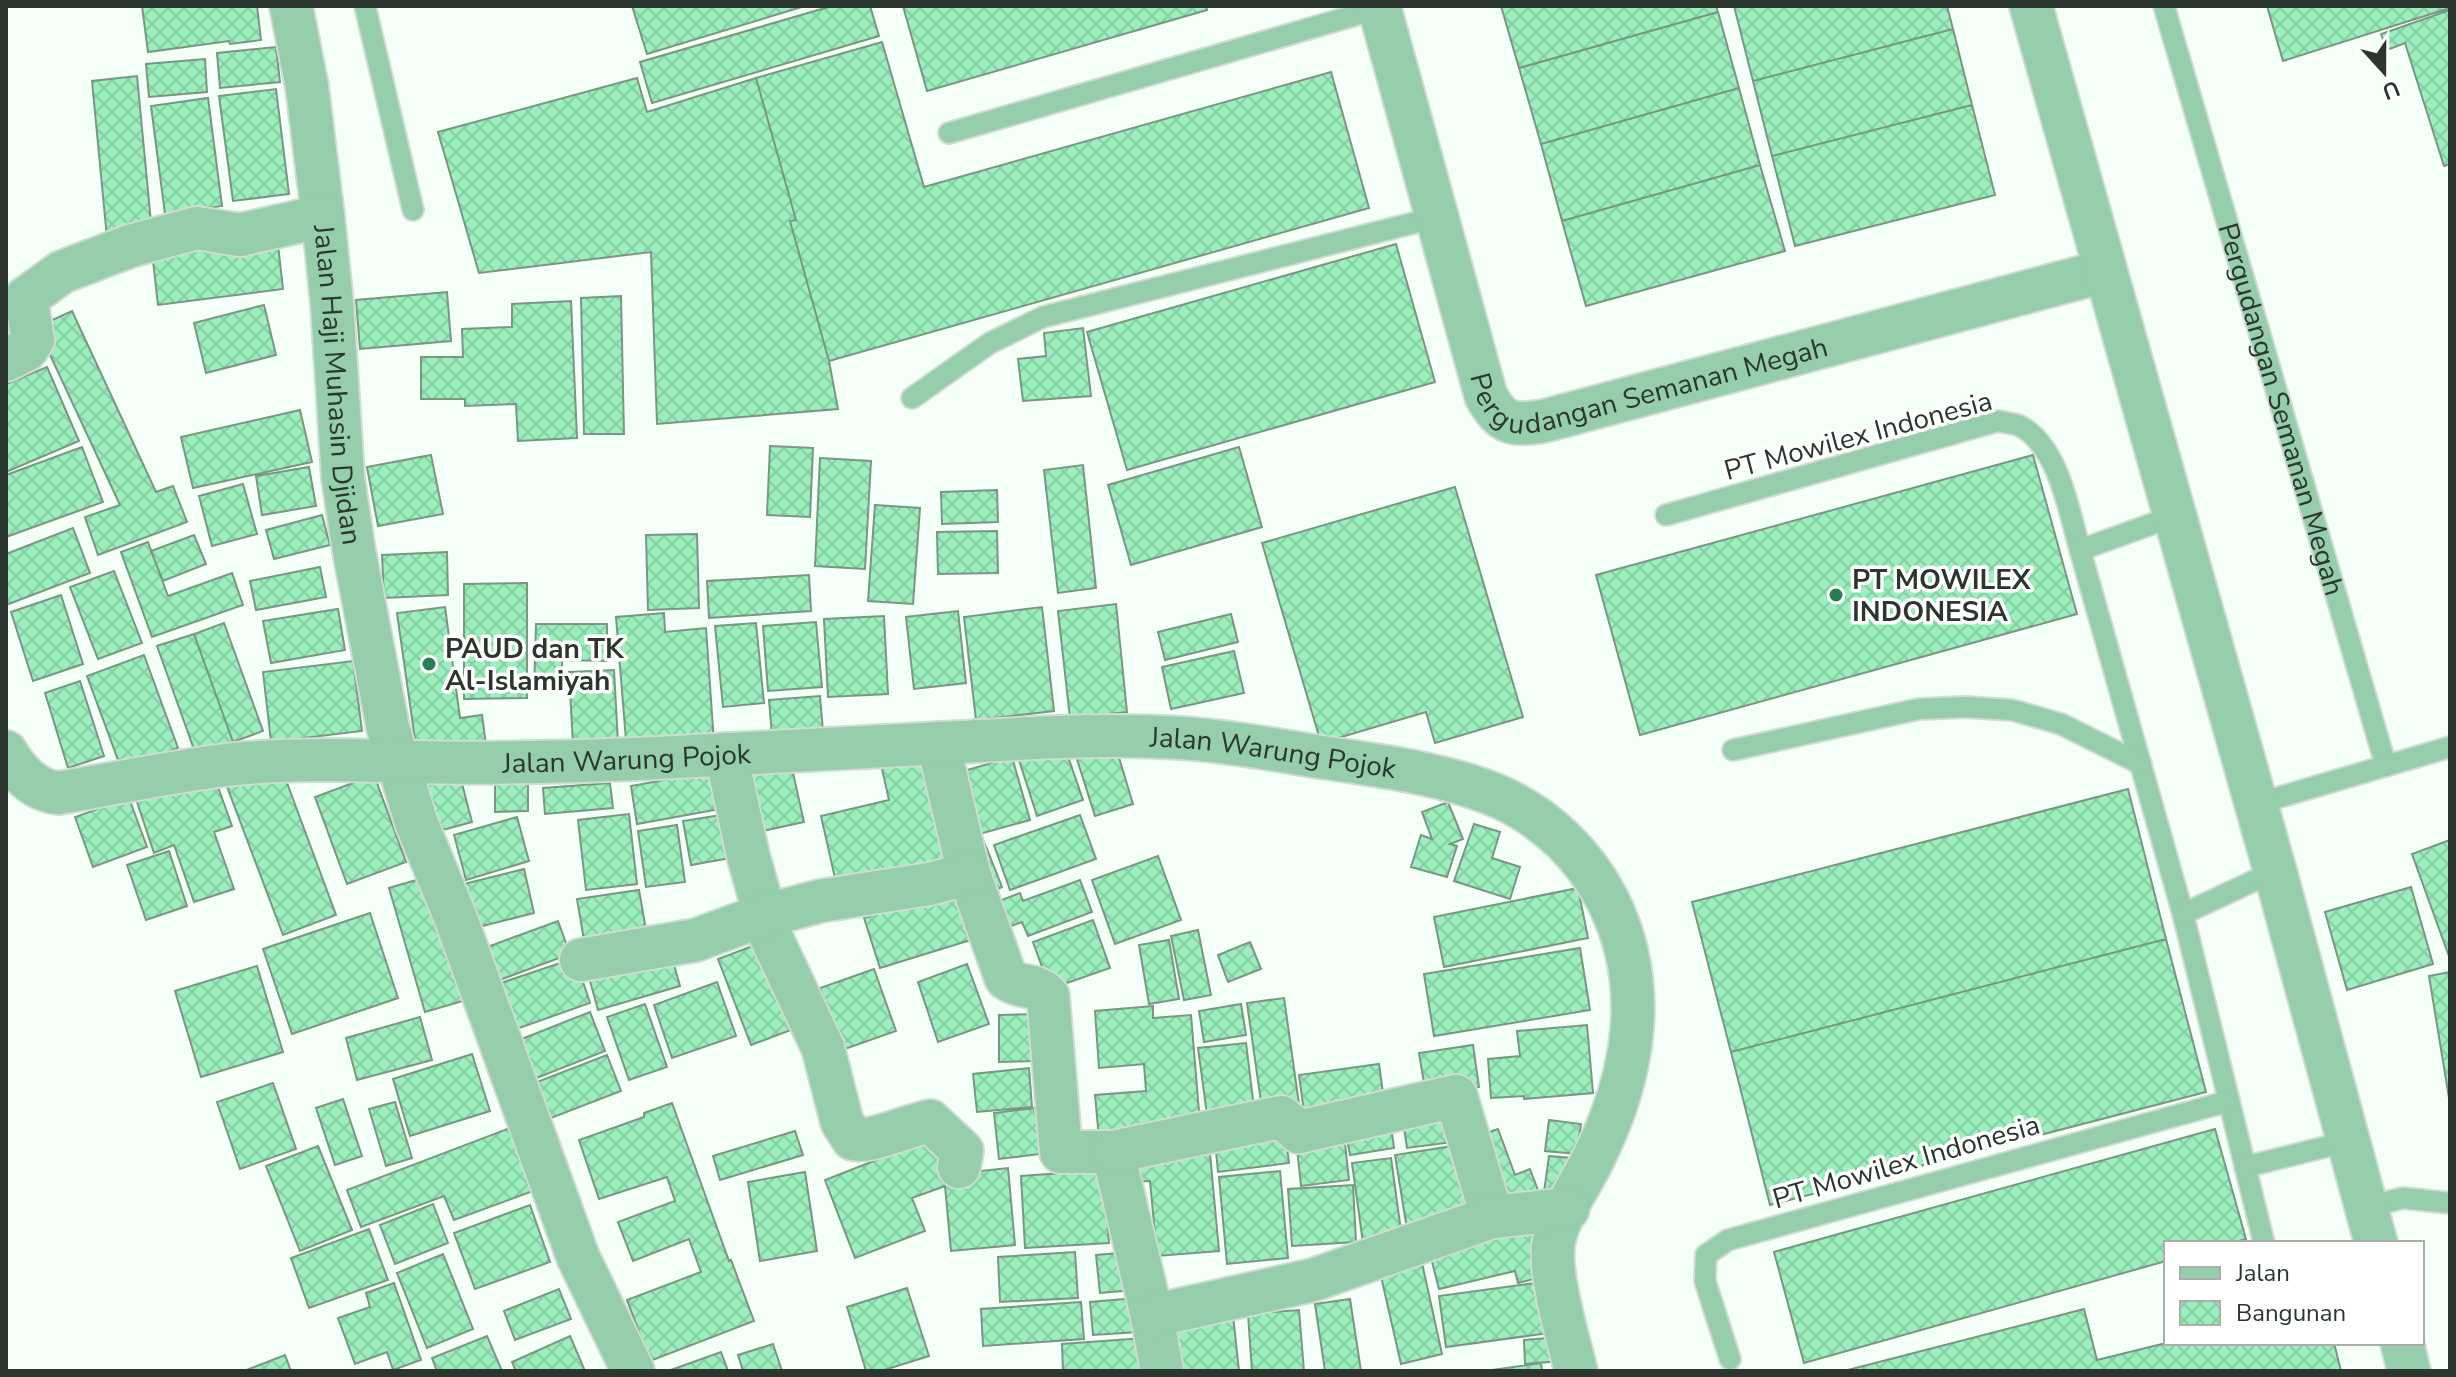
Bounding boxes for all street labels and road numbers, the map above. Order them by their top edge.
street label: Pergudangan Semanan Megah [2208,219,2353,600]
street label: Jalan Haji Muhasin Djidan [304,222,371,547]
street label: Pergudangan Semanan Megah [1465,325,1853,379]
street label: PT Mowilex Indonesia [1720,382,1996,490]
street label: Jalan Warung Pojok [1148,718,1400,788]
street label: Jalan Warung Pojok [501,735,753,783]
street label: PT Mowilex Indonesia [1768,1106,2044,1218]

